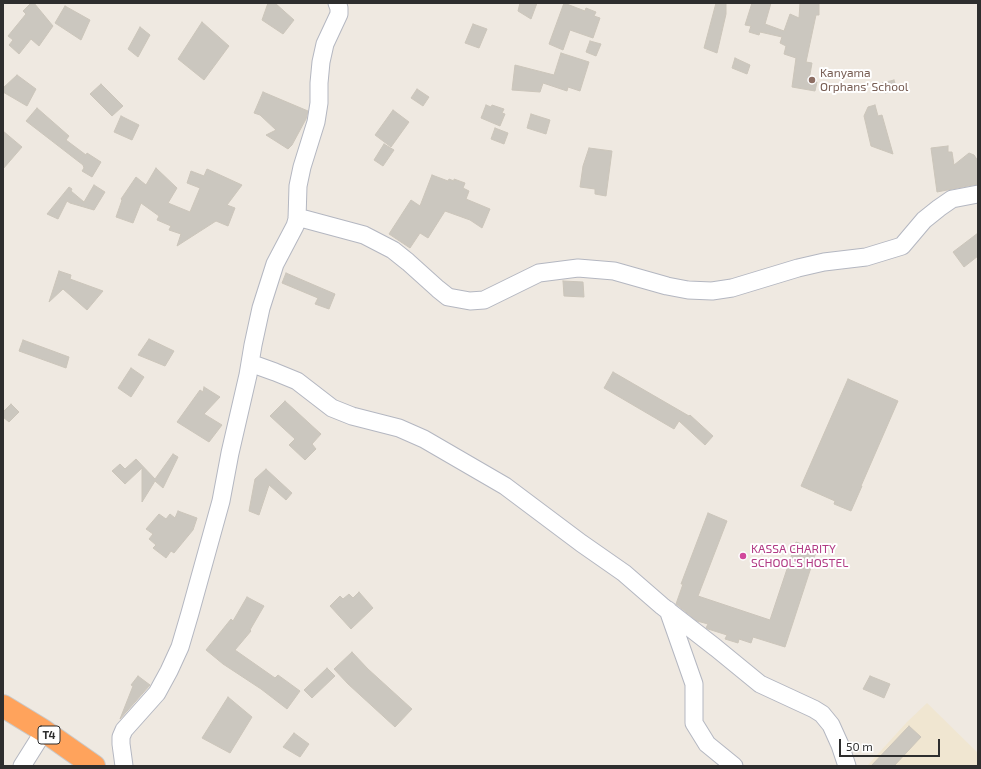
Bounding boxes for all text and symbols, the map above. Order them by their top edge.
place label: Kanyama Orphans' School [820,66,908,94]
marker: Kanyama Orphans' School [807,75,817,85]
place label: KASSA CHARITY SCHOOL'S HOSTEL [751,542,848,570]
marker: KASSA CHARITY SCHOOL'S HOSTEL [738,551,748,561]
road number: T4 [38,726,60,744]
scale bar [841,731,942,757]
text: 50 m [846,739,873,753]

